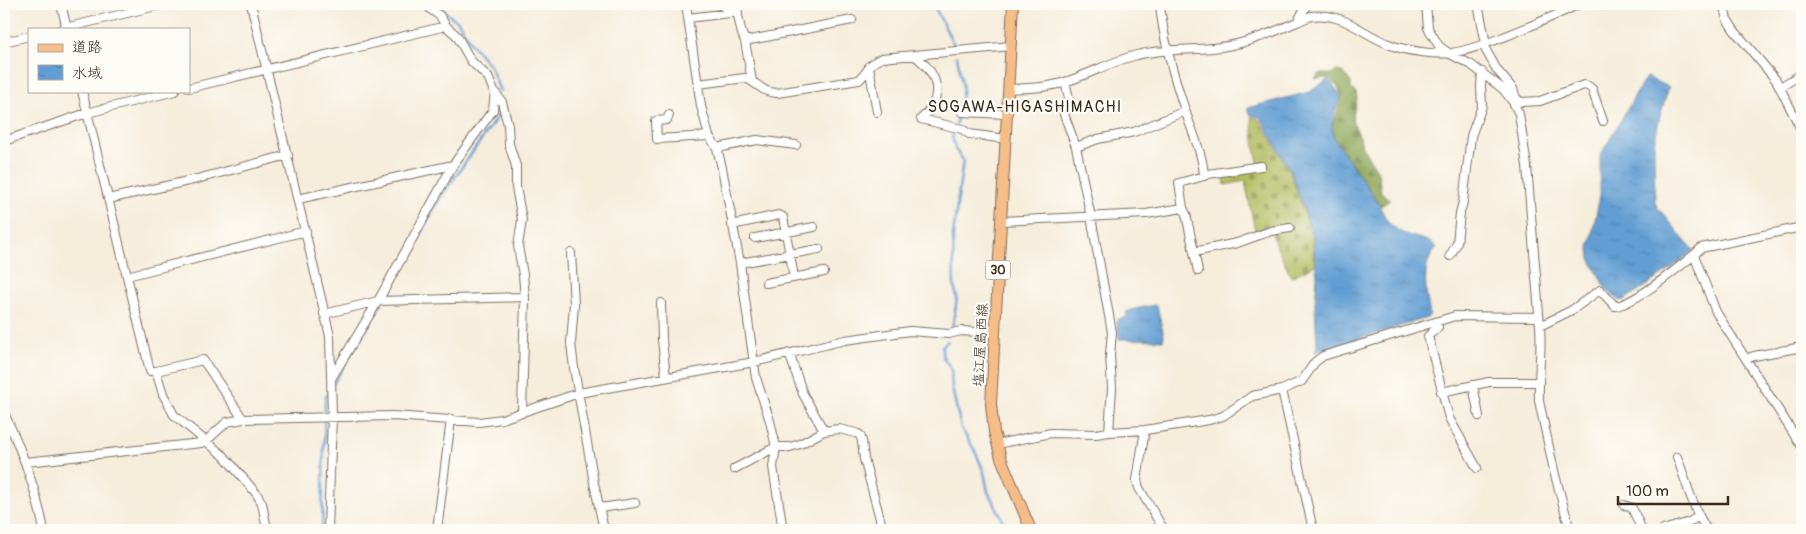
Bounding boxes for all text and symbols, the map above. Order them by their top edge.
legend [28,28,190,92]
text: 道路 [72,38,102,57]
text: 水域 [72,64,102,83]
district label: SOGAWA-HIGASHIMACHI [928,97,1122,117]
road number: 30 [986,260,1010,280]
street label: 塩江屋島西線 [970,303,991,387]
scale bar [1618,474,1728,506]
text: 100 m [1626,482,1669,501]

